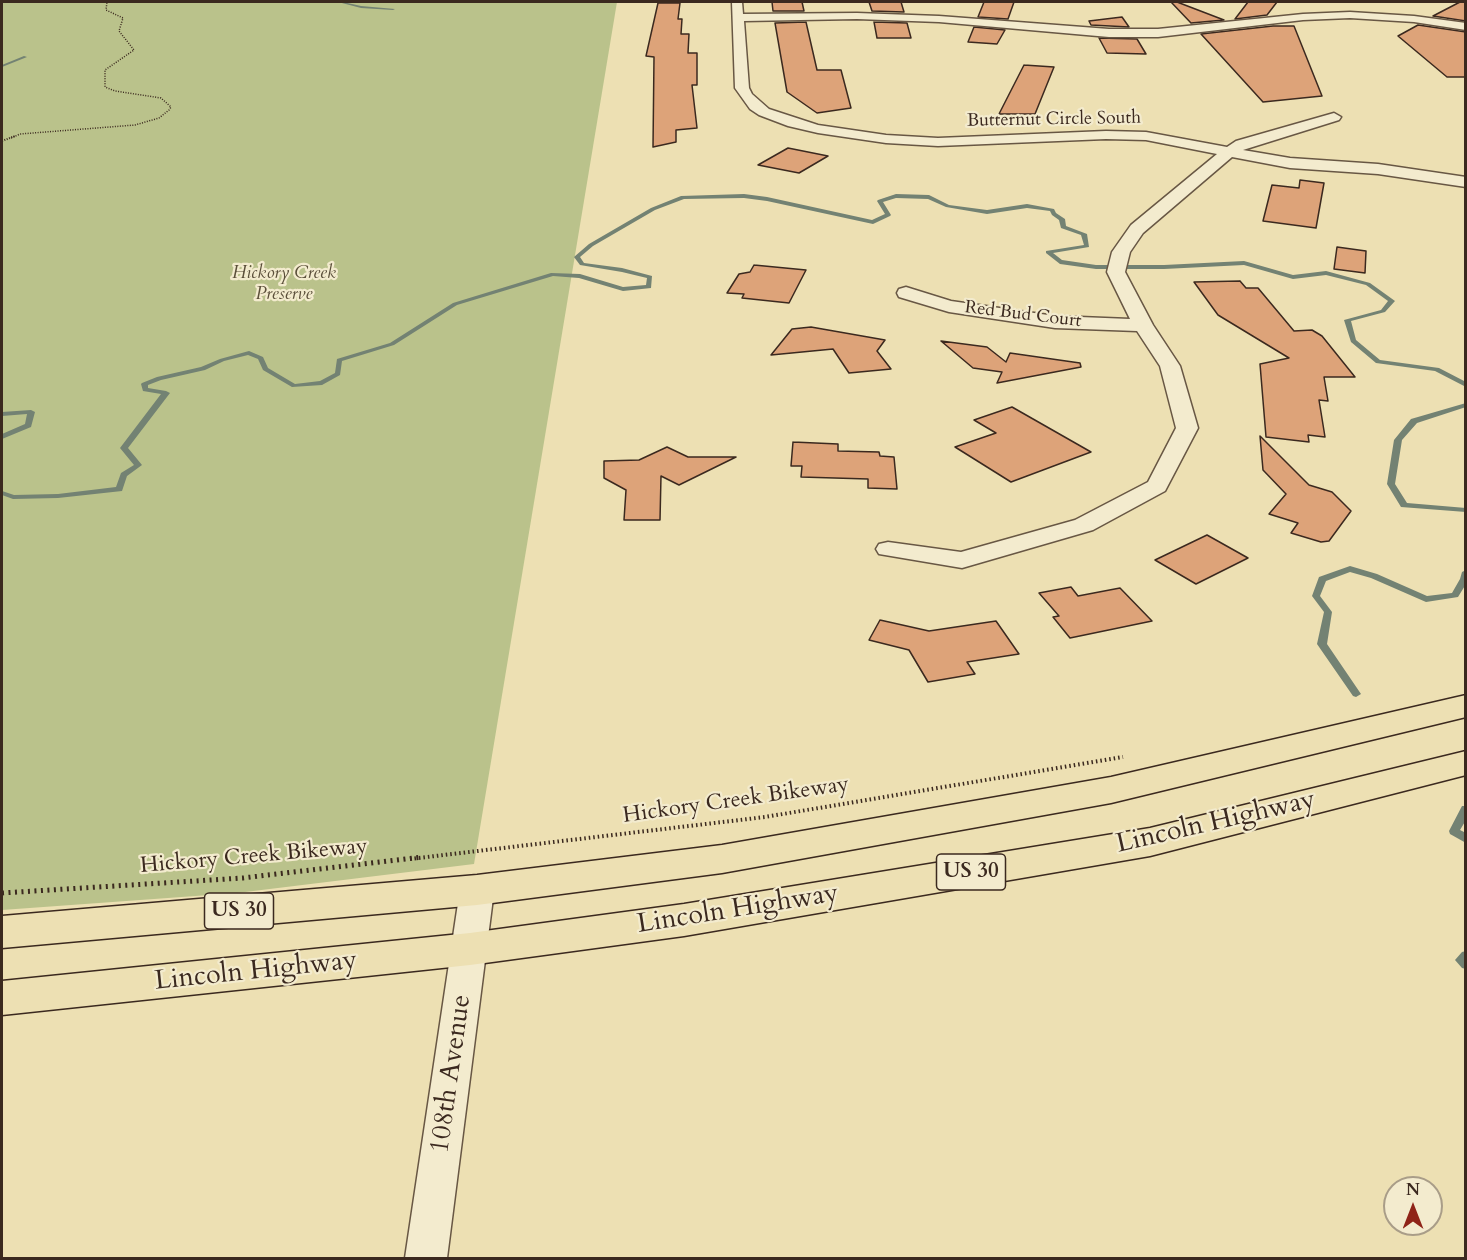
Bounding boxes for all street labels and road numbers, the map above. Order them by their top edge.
street label: Butternut Circle South [967,108,1141,132]
street label: Red Bud Court [964,297,1082,333]
street label: Hickory Creek Bikeway [621,772,851,830]
street label: Lincoln Highway [1113,784,1319,862]
street label: Hickory Creek Bikeway [139,834,369,880]
road number: US 30 [936,854,1006,890]
street label: Lincoln Highway [635,878,841,942]
road number: US 30 [204,893,274,929]
street label: Lincoln Highway [153,945,359,999]
street label: 108th Avenue [425,993,479,1155]

